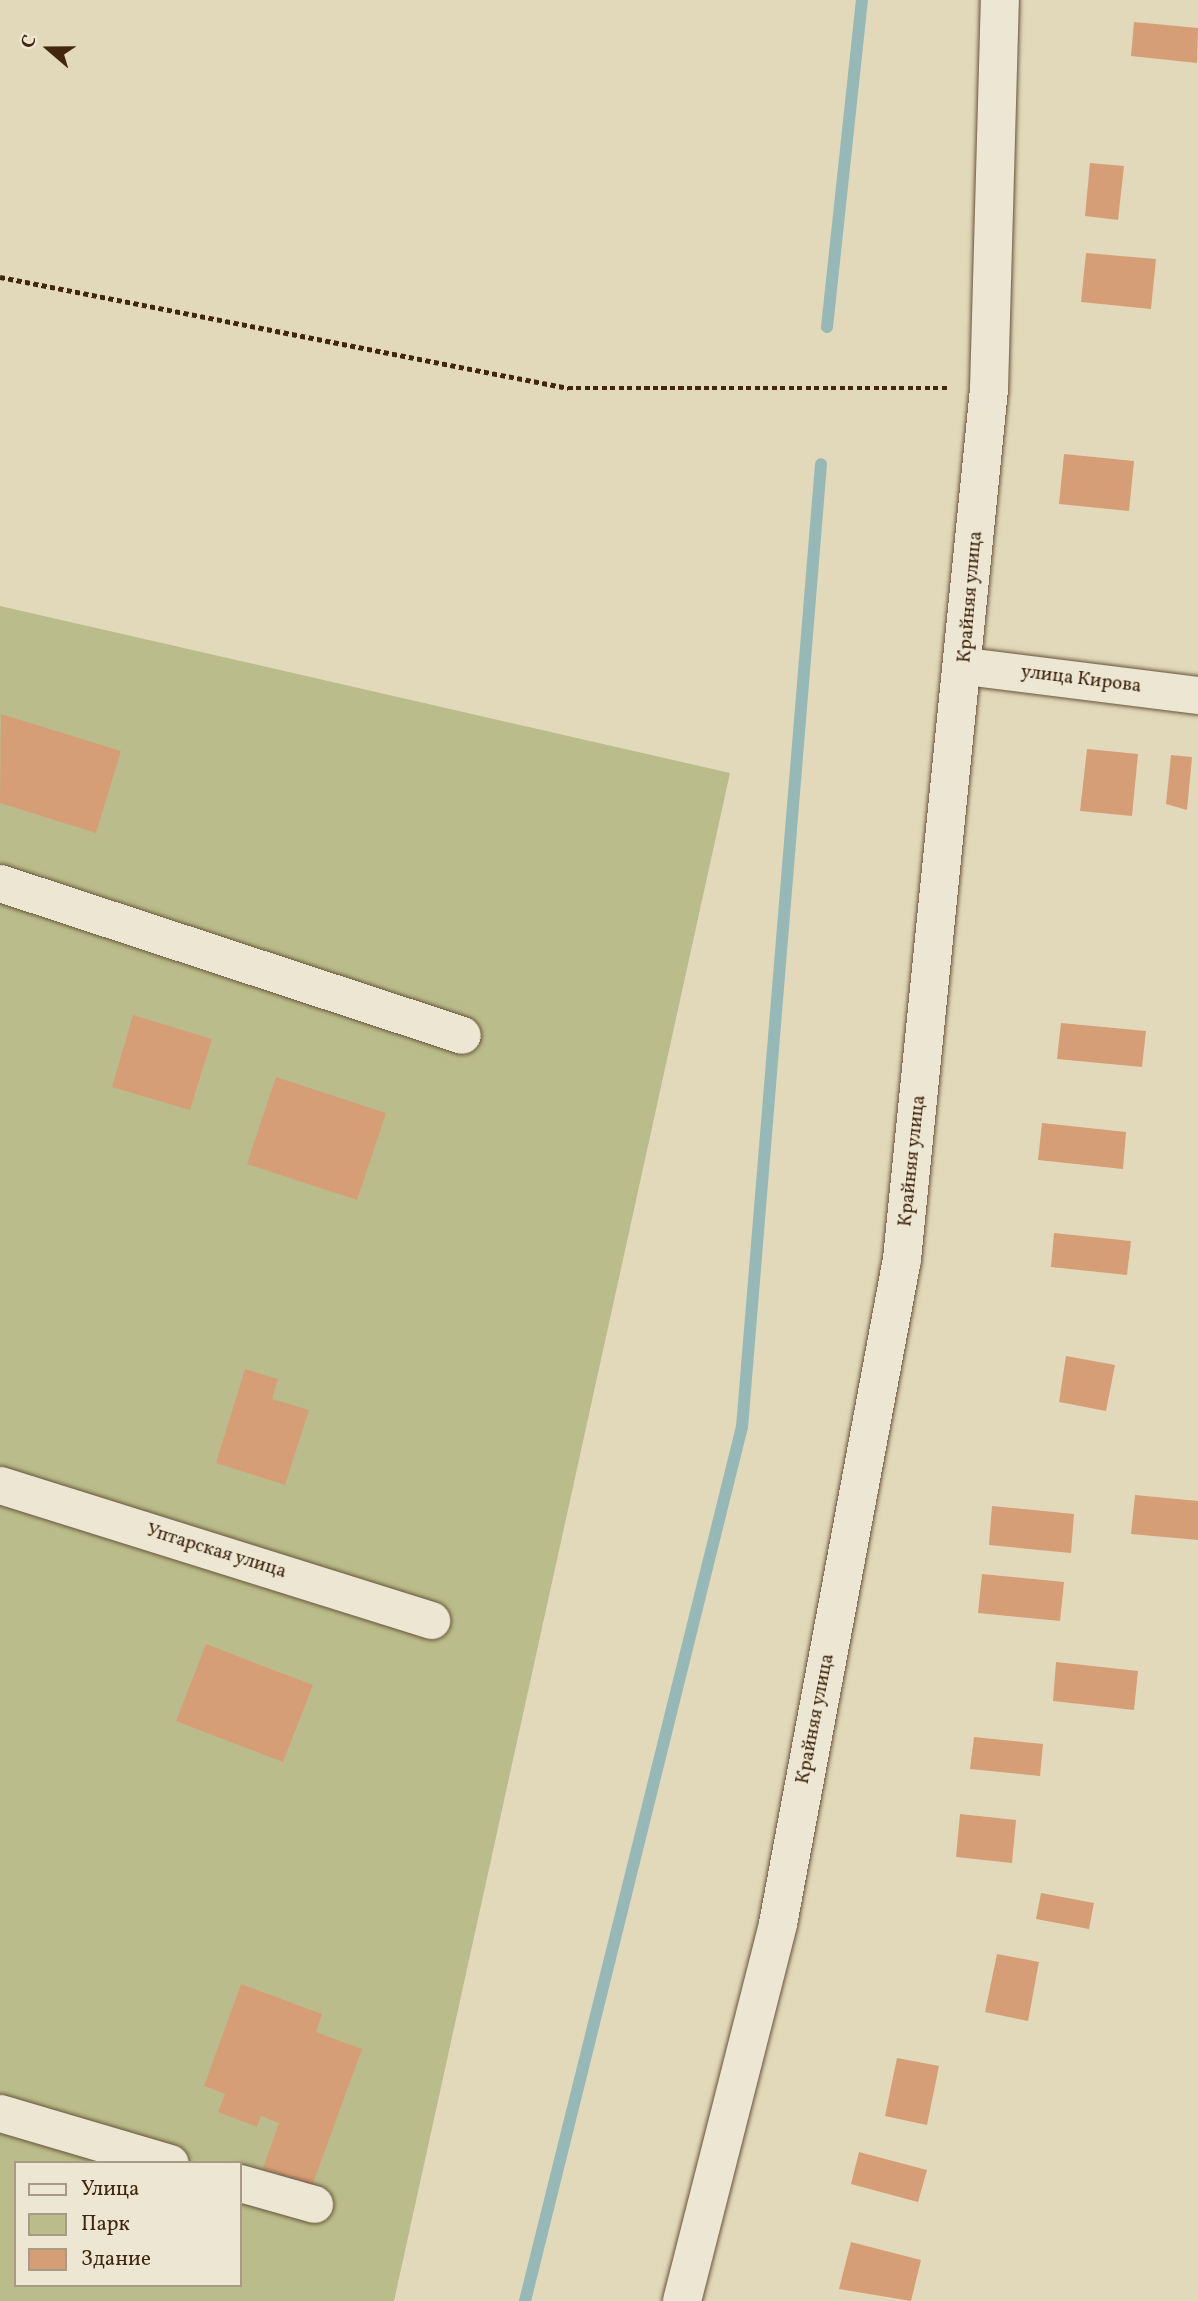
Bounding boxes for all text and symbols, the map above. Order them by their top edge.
north arrow [14,14,84,84]
text: С [15,32,44,52]
street label: Крайняя улица [954,530,988,664]
street label: улица Кирова [1019,661,1143,699]
street label: Крайняя улица [895,1094,931,1228]
street label: Уптарская улица [143,1520,289,1584]
street label: Крайняя улица [792,1652,840,1786]
legend [14,2161,242,2287]
text: Улица [81,2175,139,2204]
text: Парк [81,2210,130,2239]
text: Здание [81,2245,151,2274]

